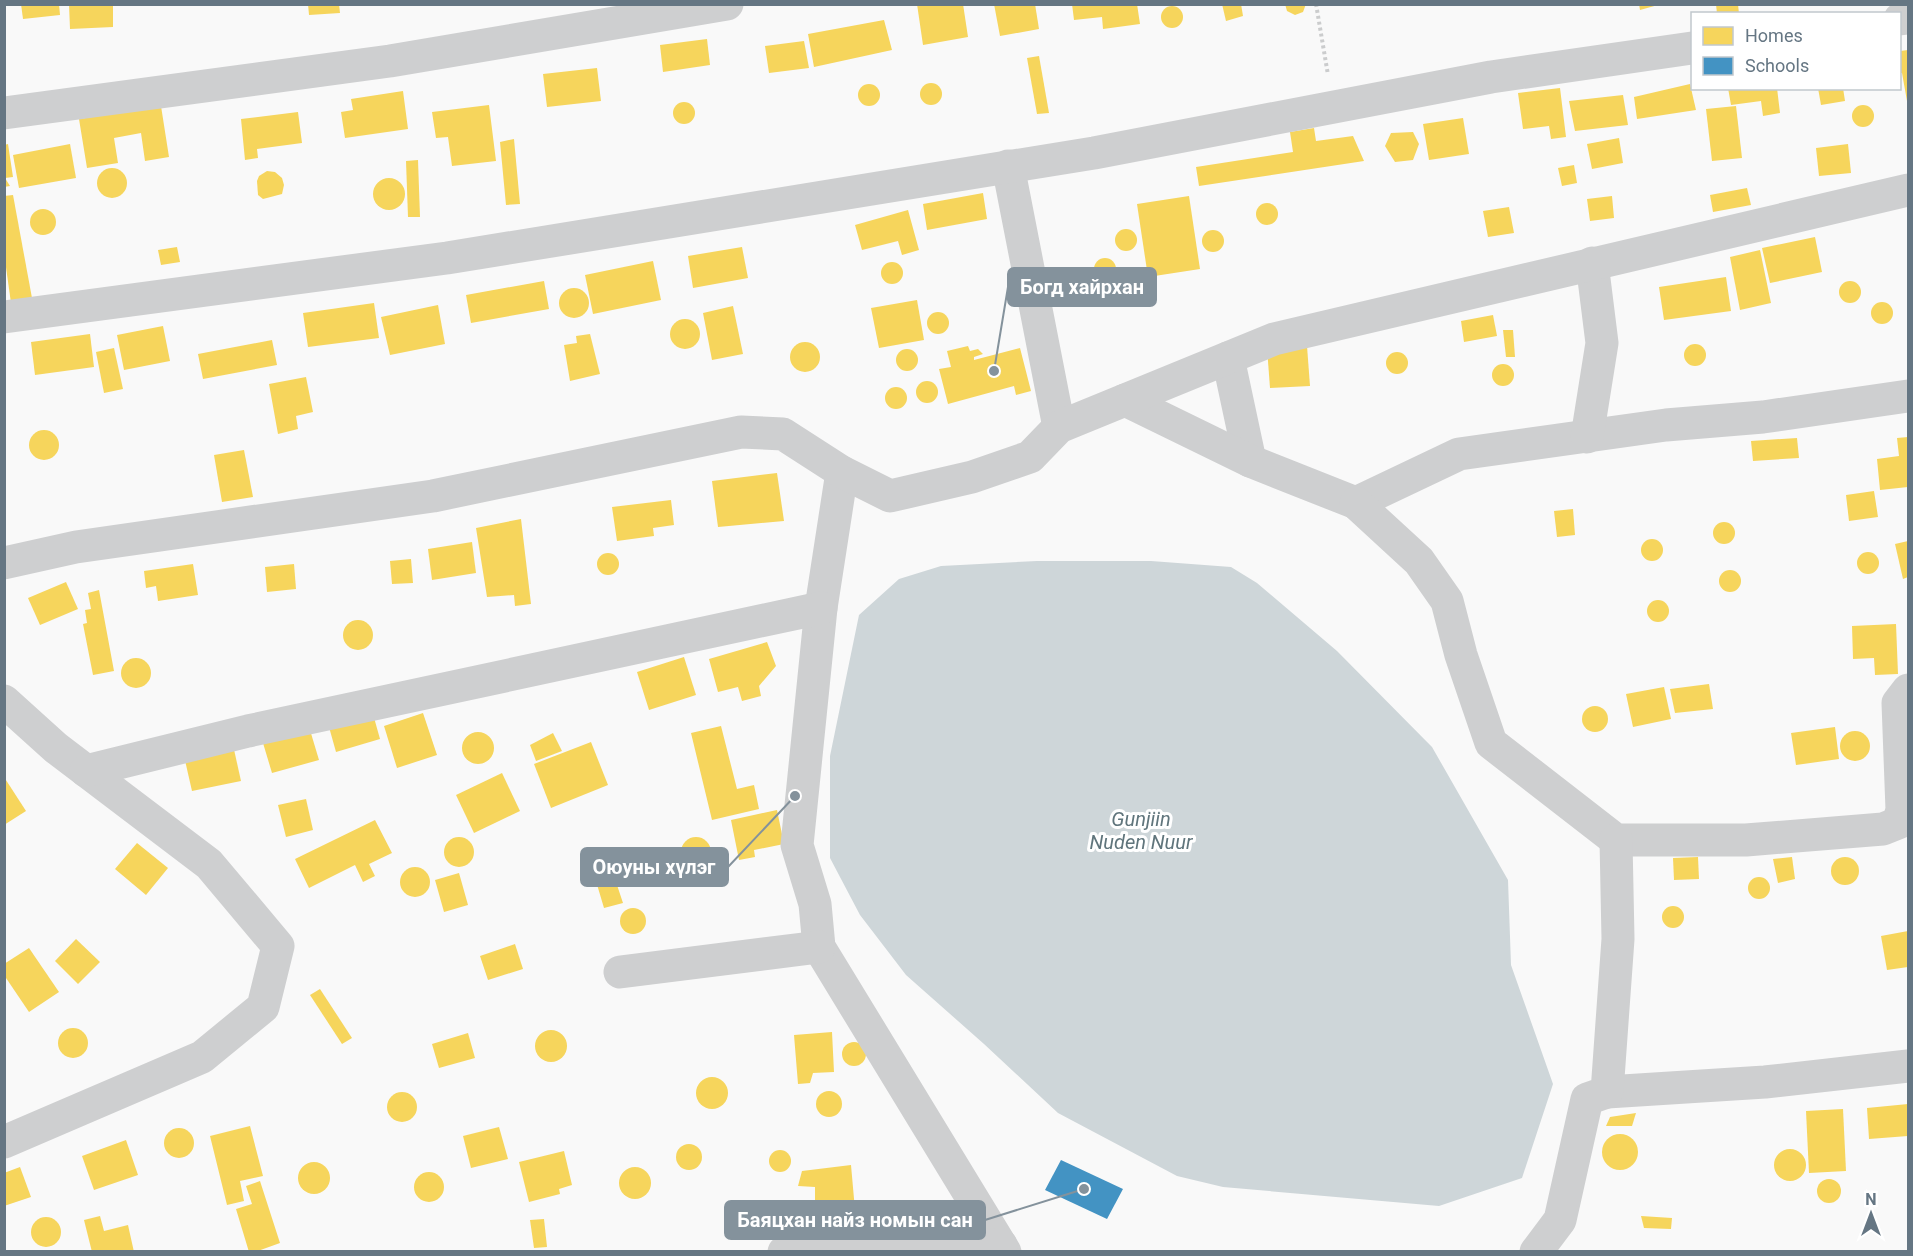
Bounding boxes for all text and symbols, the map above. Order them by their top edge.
legend [1691,12,1901,90]
text: Homes [1745,25,1803,46]
text: Schools [1745,55,1809,76]
callout: Богд хайрхан [1008,268,1156,306]
text: Богд хайрхан [1020,275,1144,299]
water label: Gunjiin Nuden Nuur [1089,807,1194,854]
callout: Оюуны хүлэг [581,848,728,886]
text: Оюуны хүлэг [593,855,716,879]
north arrow [1841,1184,1901,1244]
text: N [1865,1190,1877,1209]
callout: Баяцхан найз номын сан [725,1201,985,1239]
text: Баяцхан найз номын сан [737,1208,973,1232]

